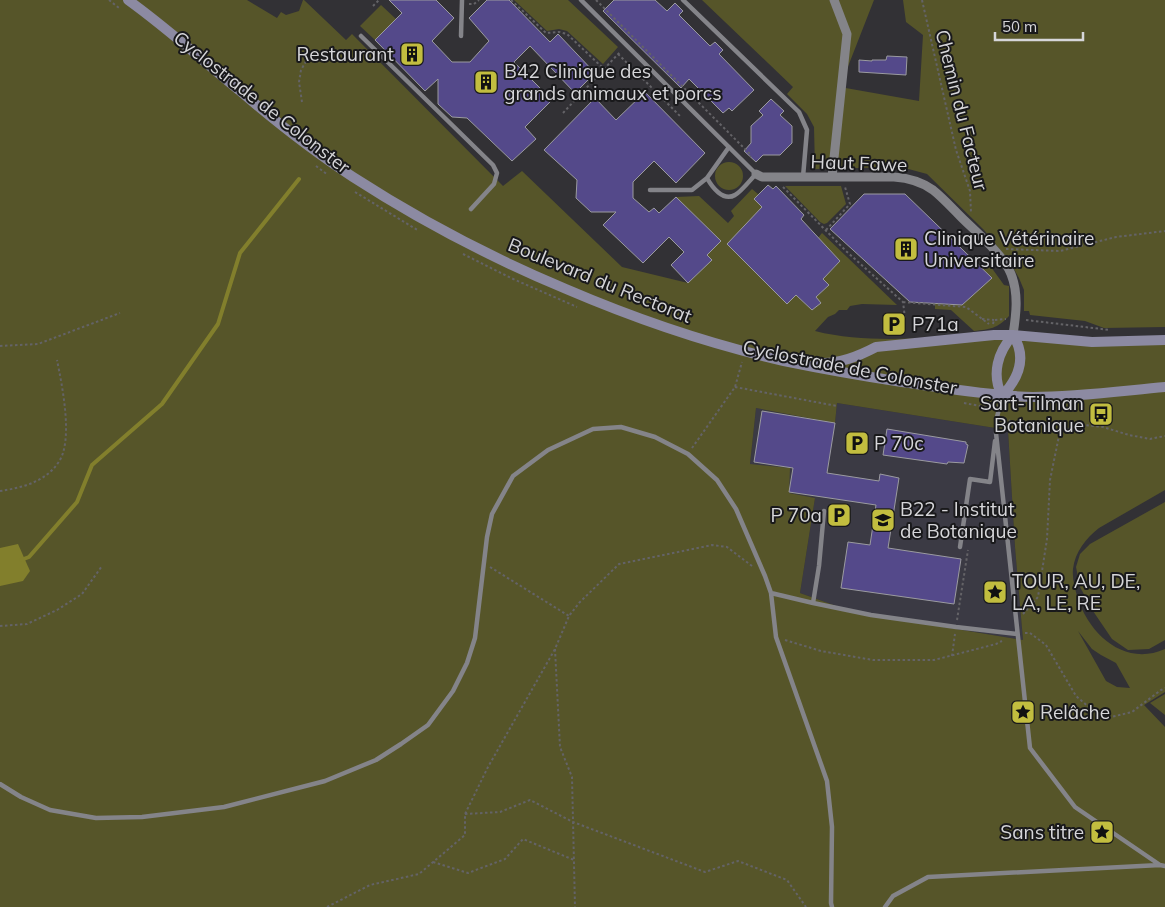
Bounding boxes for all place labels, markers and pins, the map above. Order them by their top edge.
building icon: Restaurant [399,41,425,67]
place label: Restaurant [296,42,394,66]
place label: B42 Clinique des grands animaux et porcs [504,59,722,105]
building icon: B42 Clinique des grands animaux et porcs [473,69,499,95]
place label: Clinique Vétérinaire Universitaire [924,226,1094,272]
building icon: Clinique Vétérinaire Universitaire [893,236,919,262]
parking icon: P71a [881,311,907,337]
place label: P71a [912,312,959,336]
place label: Sart-Tilman Botanique [980,391,1084,437]
bus stop icon: Sart-Tilman Botanique [1088,401,1114,427]
parking icon: P 70c [844,430,870,456]
place label: P 70c [874,431,924,455]
place label: B22 - Institut de Botanique [900,497,1017,543]
parking icon: P 70a [826,502,852,528]
place label: P 70a [770,503,822,527]
school or university icon: B22 - Institut de Botanique [870,507,896,533]
place label: TOUR, AU, DE, LA, LE, RE [1012,569,1140,615]
place icon: TOUR, AU, DE, LA, LE, RE [982,579,1008,605]
place icon: Relâche [1010,699,1036,725]
place label: Relâche [1040,700,1110,724]
place icon: Sans titre [1089,819,1115,845]
place label: Sans titre [1000,820,1084,844]

